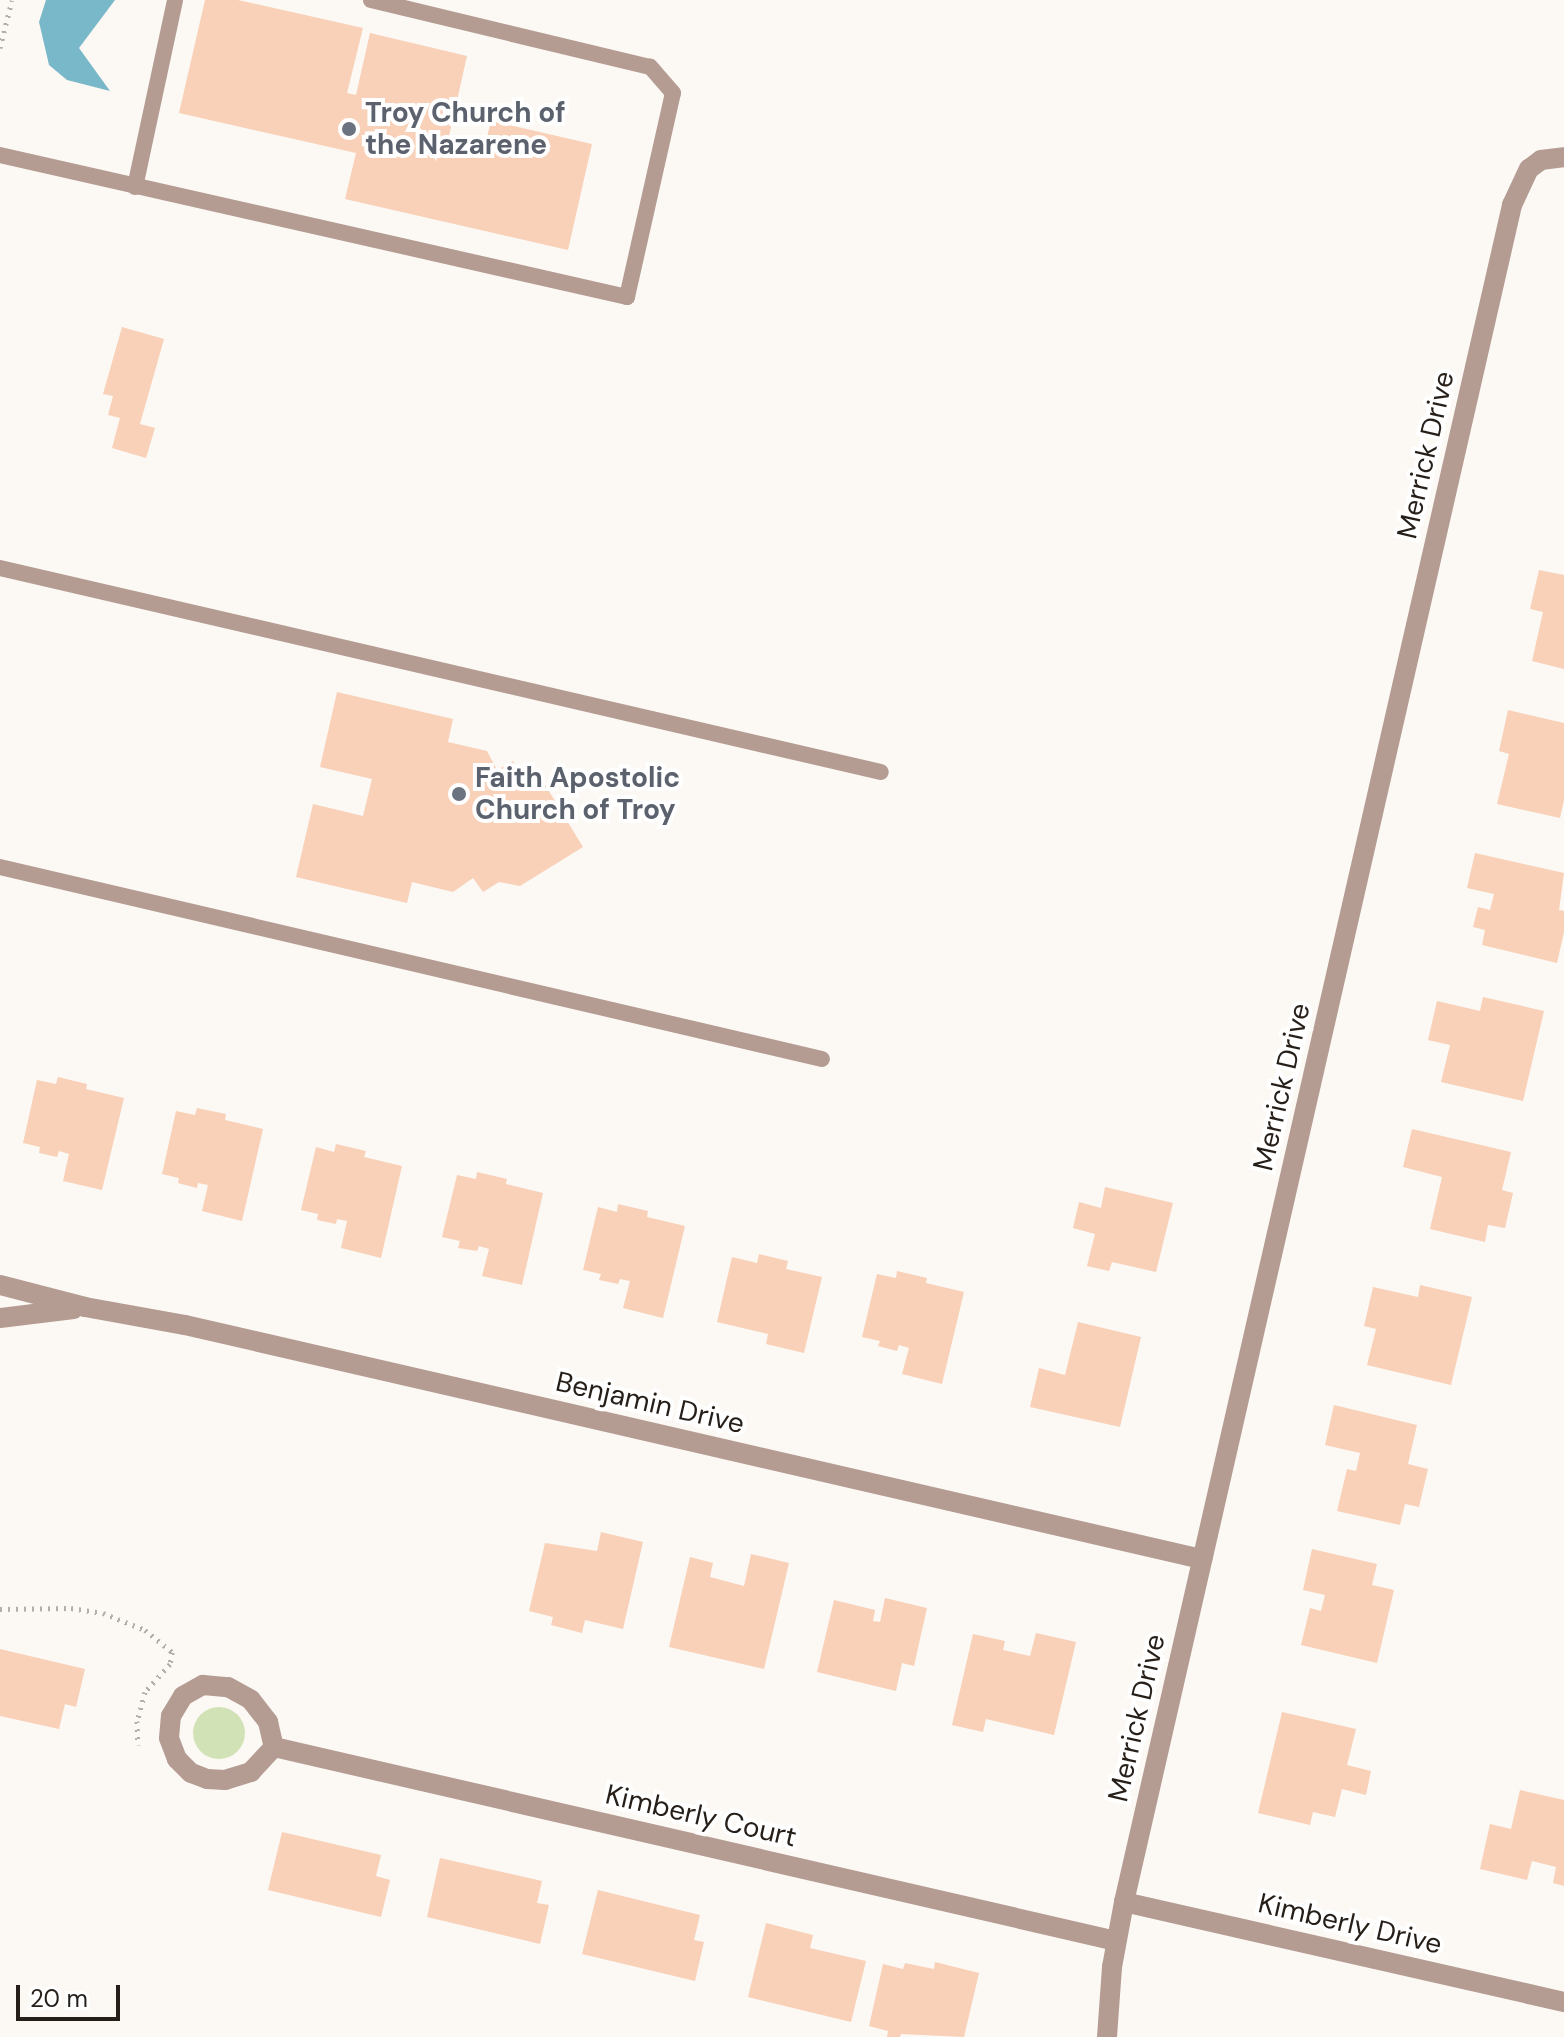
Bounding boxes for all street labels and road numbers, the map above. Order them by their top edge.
street label: Merrick Drive [1390,368,1462,542]
street label: Merrick Drive [1246,1000,1318,1174]
street label: Benjamin Drive [552,1365,748,1441]
street label: Merrick Drive [1101,1631,1173,1805]
street label: Kimberly Court [602,1778,800,1854]
street label: Kimberly Drive [1255,1887,1445,1961]

